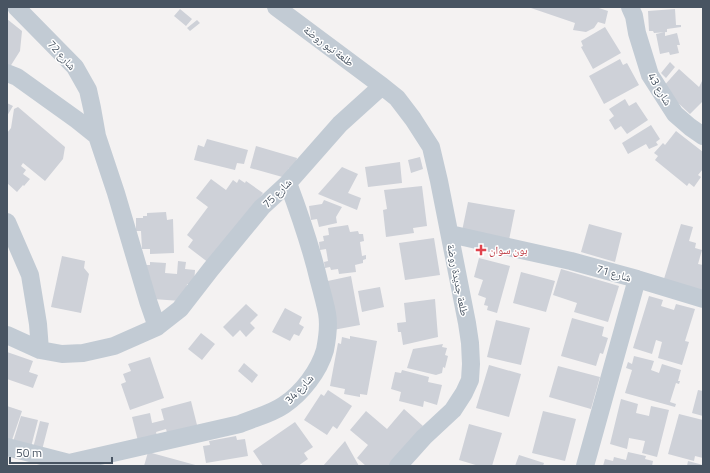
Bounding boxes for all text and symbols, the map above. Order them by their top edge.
street label: طلعة نيو روضة [300,22,358,70]
street label: شارع 72 [44,36,80,74]
street label: شارع 43 [644,70,676,108]
street label: شارع 75 [259,175,295,211]
place label: بون سوان [489,242,528,258]
street label: طلعة جديدة روضة [443,243,473,317]
marker: بون سوان [476,245,486,255]
street label: شارع 71 [595,260,633,286]
street label: شارع 34 [281,370,317,408]
scale bar [10,439,112,465]
text: 50 m [16,443,42,462]

